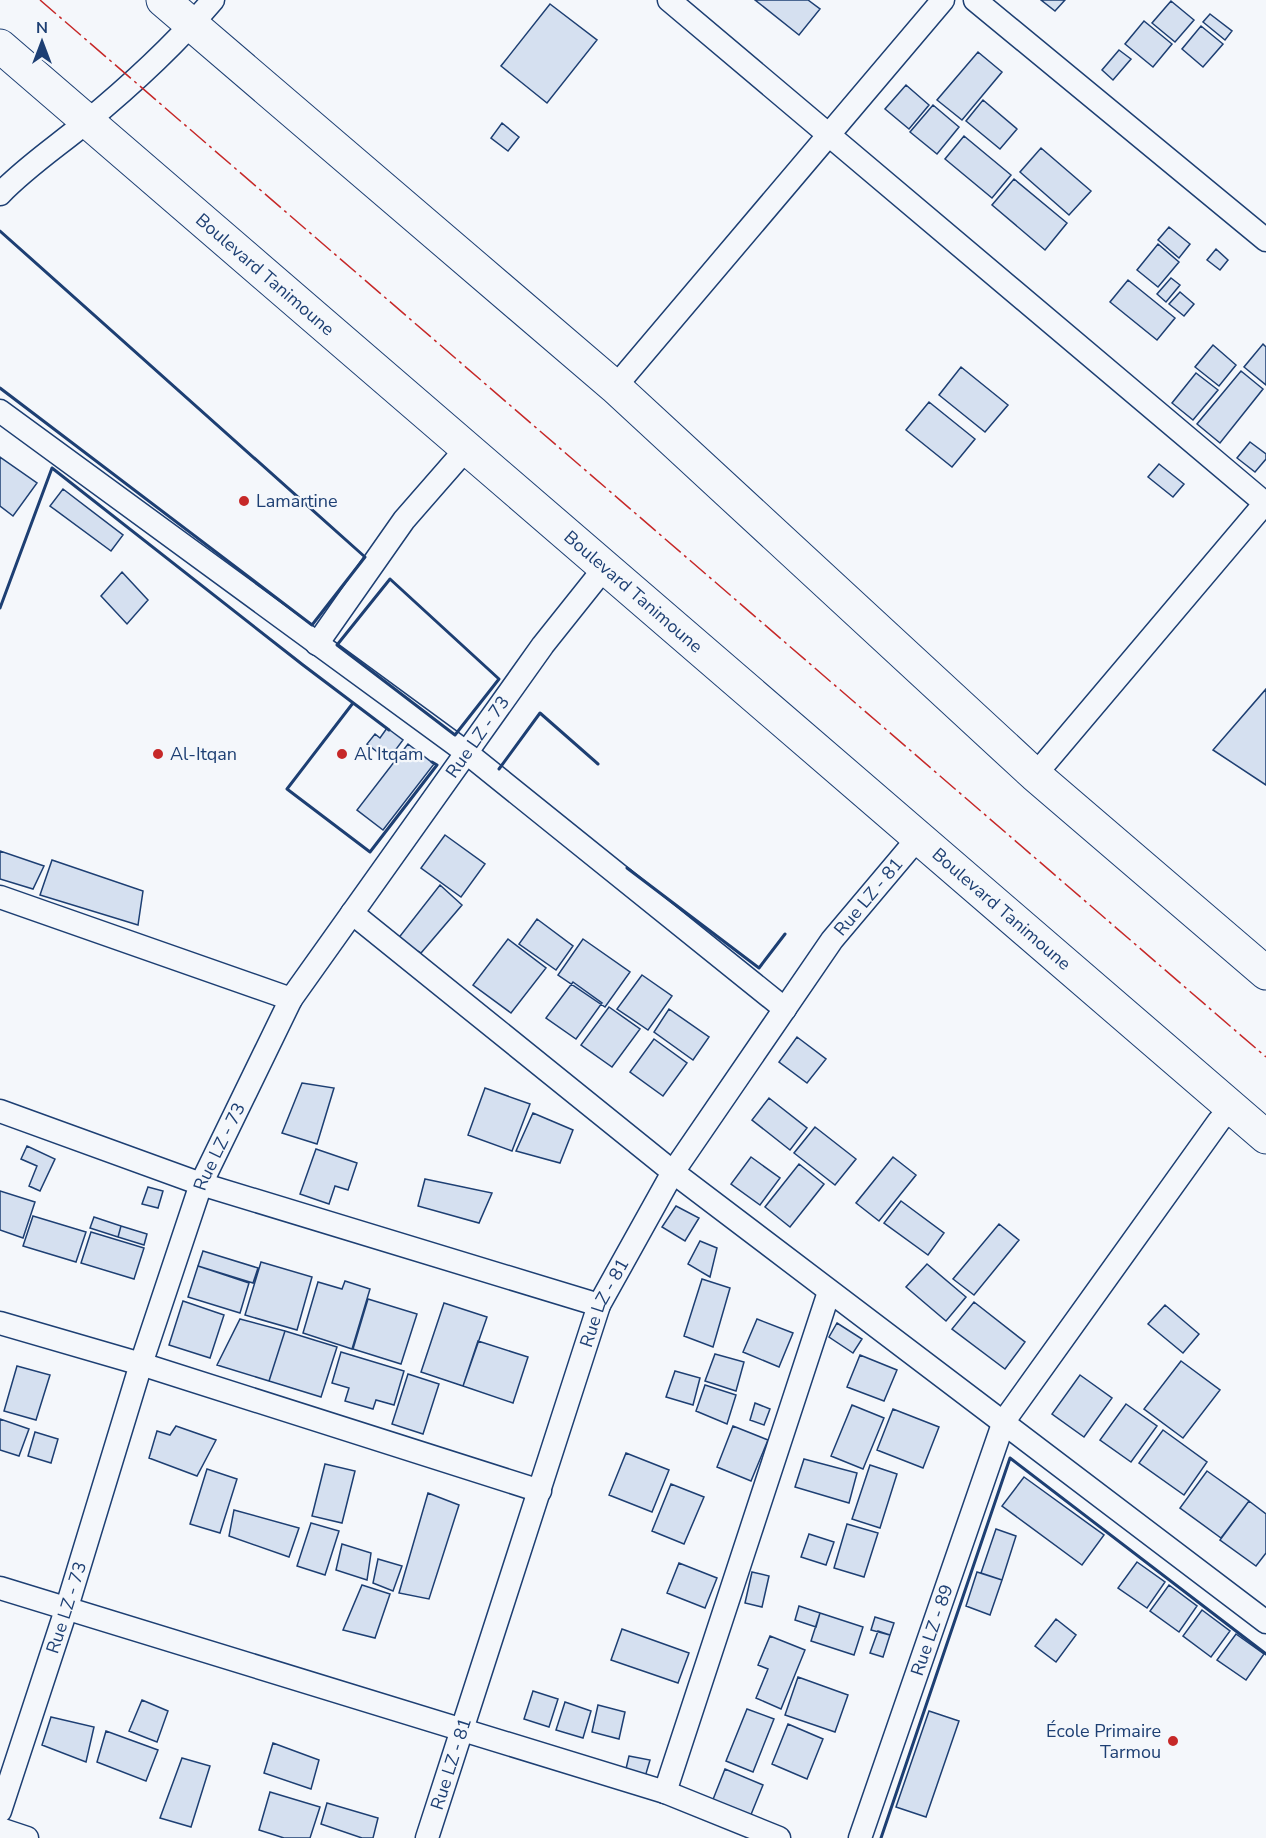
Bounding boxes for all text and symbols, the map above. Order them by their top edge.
north arrow [12,12,72,72]
text: N [36,17,48,39]
street label: Boulevard Tanimoune [191,208,340,341]
place label: Lamartine [256,489,337,513]
marker: Lamartine [237,494,251,508]
street label: Boulevard Tanimoune [559,525,708,658]
street label: Rue LZ - 73 [440,691,515,783]
place label: Al-Itqan [170,742,237,766]
place label: Al Itqam [354,742,423,766]
marker: Al-Itqan [151,747,165,761]
marker: Al Itqam [335,747,349,761]
street label: Boulevard Tanimoune [927,842,1076,976]
street label: Rue LZ - 81 [829,853,908,941]
street label: Rue LZ - 73 [188,1099,251,1194]
street label: Rue LZ - 81 [574,1254,635,1350]
street label: Rue LZ - 73 [40,1559,92,1657]
street label: Rue LZ - 89 [905,1581,959,1679]
street label: Rue LZ - 81 [425,1715,477,1813]
place label: École Primaire Tarmou [1046,1719,1161,1764]
marker: École Primaire Tarmou [1166,1734,1180,1748]

